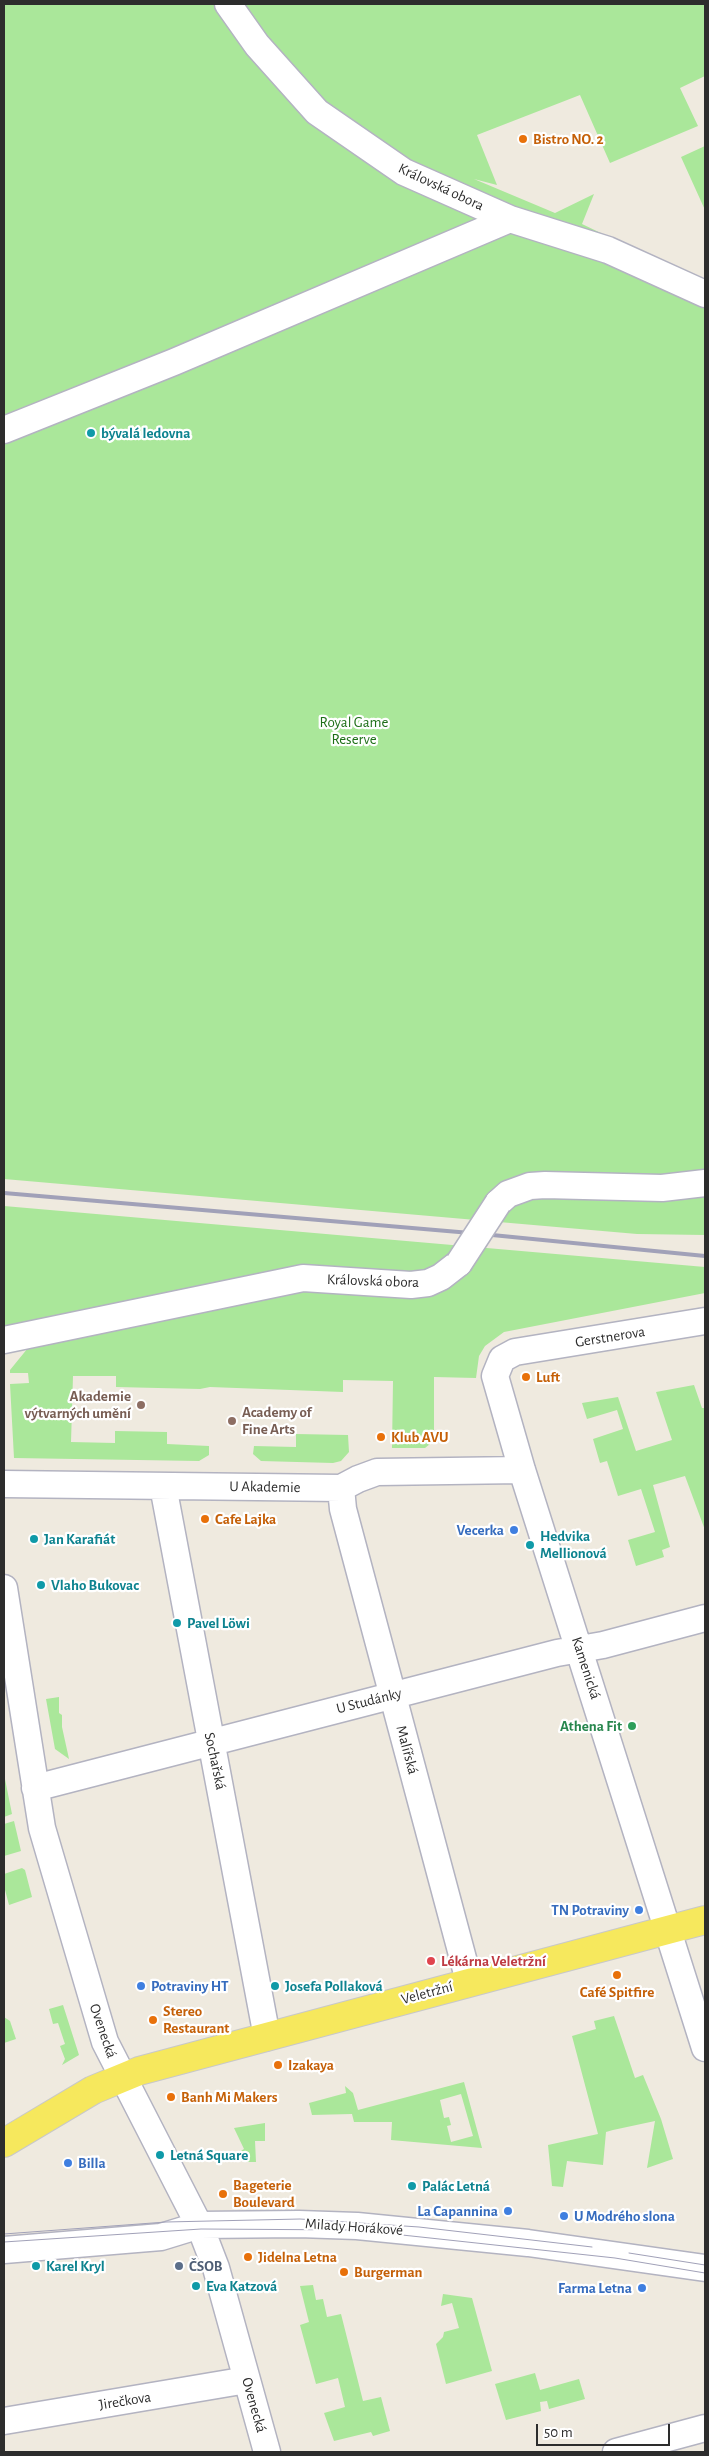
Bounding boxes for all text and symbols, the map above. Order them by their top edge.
place label: Bistro NO. 2 [533,130,603,148]
marker: Bistro NO. 2 [517,133,529,145]
street label: Královská obora [395,159,487,215]
place label: bývalá ledovna [101,424,190,442]
marker: bývalá ledovna [85,427,97,439]
park label: Royal Game Reserve [320,713,388,748]
street label: Královská obora [327,1270,419,1292]
street label: Gerstnerova [574,1323,646,1351]
place label: Luft [536,1368,560,1386]
marker: Luft [520,1371,532,1383]
place label: Akademie výtvarných umění [25,1387,131,1422]
marker: Akademie výtvarných umění [135,1399,147,1411]
place label: Academy of Fine Arts [242,1403,311,1438]
marker: Academy of Fine Arts [226,1415,238,1427]
place label: Klub AVU [391,1428,449,1446]
marker: Klub AVU [375,1431,387,1443]
street label: U Akademie [229,1477,301,1497]
place label: Cafe Lajka [215,1510,276,1528]
marker: Cafe Lajka [199,1513,211,1525]
place label: Vecerka [456,1521,504,1539]
marker: Vecerka [508,1524,520,1536]
place label: Hedvika Mellionová [540,1527,607,1562]
place label: Jan Karafiát [44,1530,115,1548]
marker: Jan Karafiát [28,1533,40,1545]
marker: Hedvika Mellionová [524,1539,536,1551]
place label: Vlaho Bukovac [51,1576,139,1594]
marker: Vlaho Bukovac [35,1579,47,1591]
place label: Pavel Löwi [187,1614,250,1632]
marker: Pavel Löwi [171,1617,183,1629]
street label: Kamenická [567,1635,605,1701]
street label: U Studánky [334,1684,404,1718]
place label: Athena Fit [560,1717,622,1735]
marker: Athena Fit [626,1720,638,1732]
street label: Malířská [392,1724,422,1776]
street label: Sochařská [200,1731,230,1791]
place label: TN Potraviny [551,1901,629,1919]
marker: TN Potraviny [633,1904,645,1916]
place label: Lékárna Veletržní [441,1952,546,1970]
marker: Lékárna Veletržní [425,1955,437,1967]
marker: Café Spitfire [611,1969,623,1981]
place label: Potraviny HT [151,1977,229,1995]
place label: Josefa Pollaková [285,1977,383,1995]
street label: Veletržní [399,1978,455,2008]
marker: Potraviny HT [135,1980,147,1992]
marker: Josefa Pollaková [269,1980,281,1992]
place label: Café Spitfire [580,1983,654,2001]
street label: Ovenecká [85,2001,121,2061]
place label: Stereo Restaurant [163,2002,229,2037]
marker: Stereo Restaurant [147,2014,159,2026]
place label: Izakaya [288,2056,334,2074]
marker: Izakaya [272,2059,284,2071]
place label: Banh Mi Makers [181,2088,277,2106]
marker: Banh Mi Makers [165,2091,177,2103]
place label: Letná Square [170,2146,248,2164]
marker: Letná Square [154,2149,166,2161]
place label: Billa [78,2154,106,2172]
marker: Billa [62,2157,74,2169]
place label: Bageterie Boulevard [233,2176,295,2211]
place label: Palác Letná [422,2177,490,2195]
marker: Palác Letná [406,2180,418,2192]
marker: Bageterie Boulevard [217,2188,229,2200]
place label: La Capannina [417,2202,498,2220]
marker: La Capannina [502,2205,514,2217]
place label: U Modrého slona [574,2207,675,2225]
marker: U Modrého slona [558,2210,570,2222]
street label: Milady Horákové [304,2215,404,2239]
place label: Jidelna Letna [258,2248,337,2266]
marker: Jidelna Letna [242,2251,254,2263]
place label: Karel Kryl [46,2257,105,2275]
place label: ČSOB [189,2257,222,2275]
marker: Karel Kryl [30,2260,42,2272]
marker: ČSOB [173,2260,185,2272]
place label: Burgerman [354,2263,422,2281]
marker: Burgerman [338,2266,350,2278]
place label: Eva Katzová [206,2277,277,2295]
place label: Farma Letna [558,2279,632,2297]
marker: Eva Katzová [190,2280,202,2292]
marker: Farma Letna [636,2282,648,2294]
street label: Ovenecká [238,2375,270,2435]
street label: Jirečkova [98,2388,152,2414]
scale bar [539,2414,673,2446]
text: 50 m [544,2425,573,2440]

